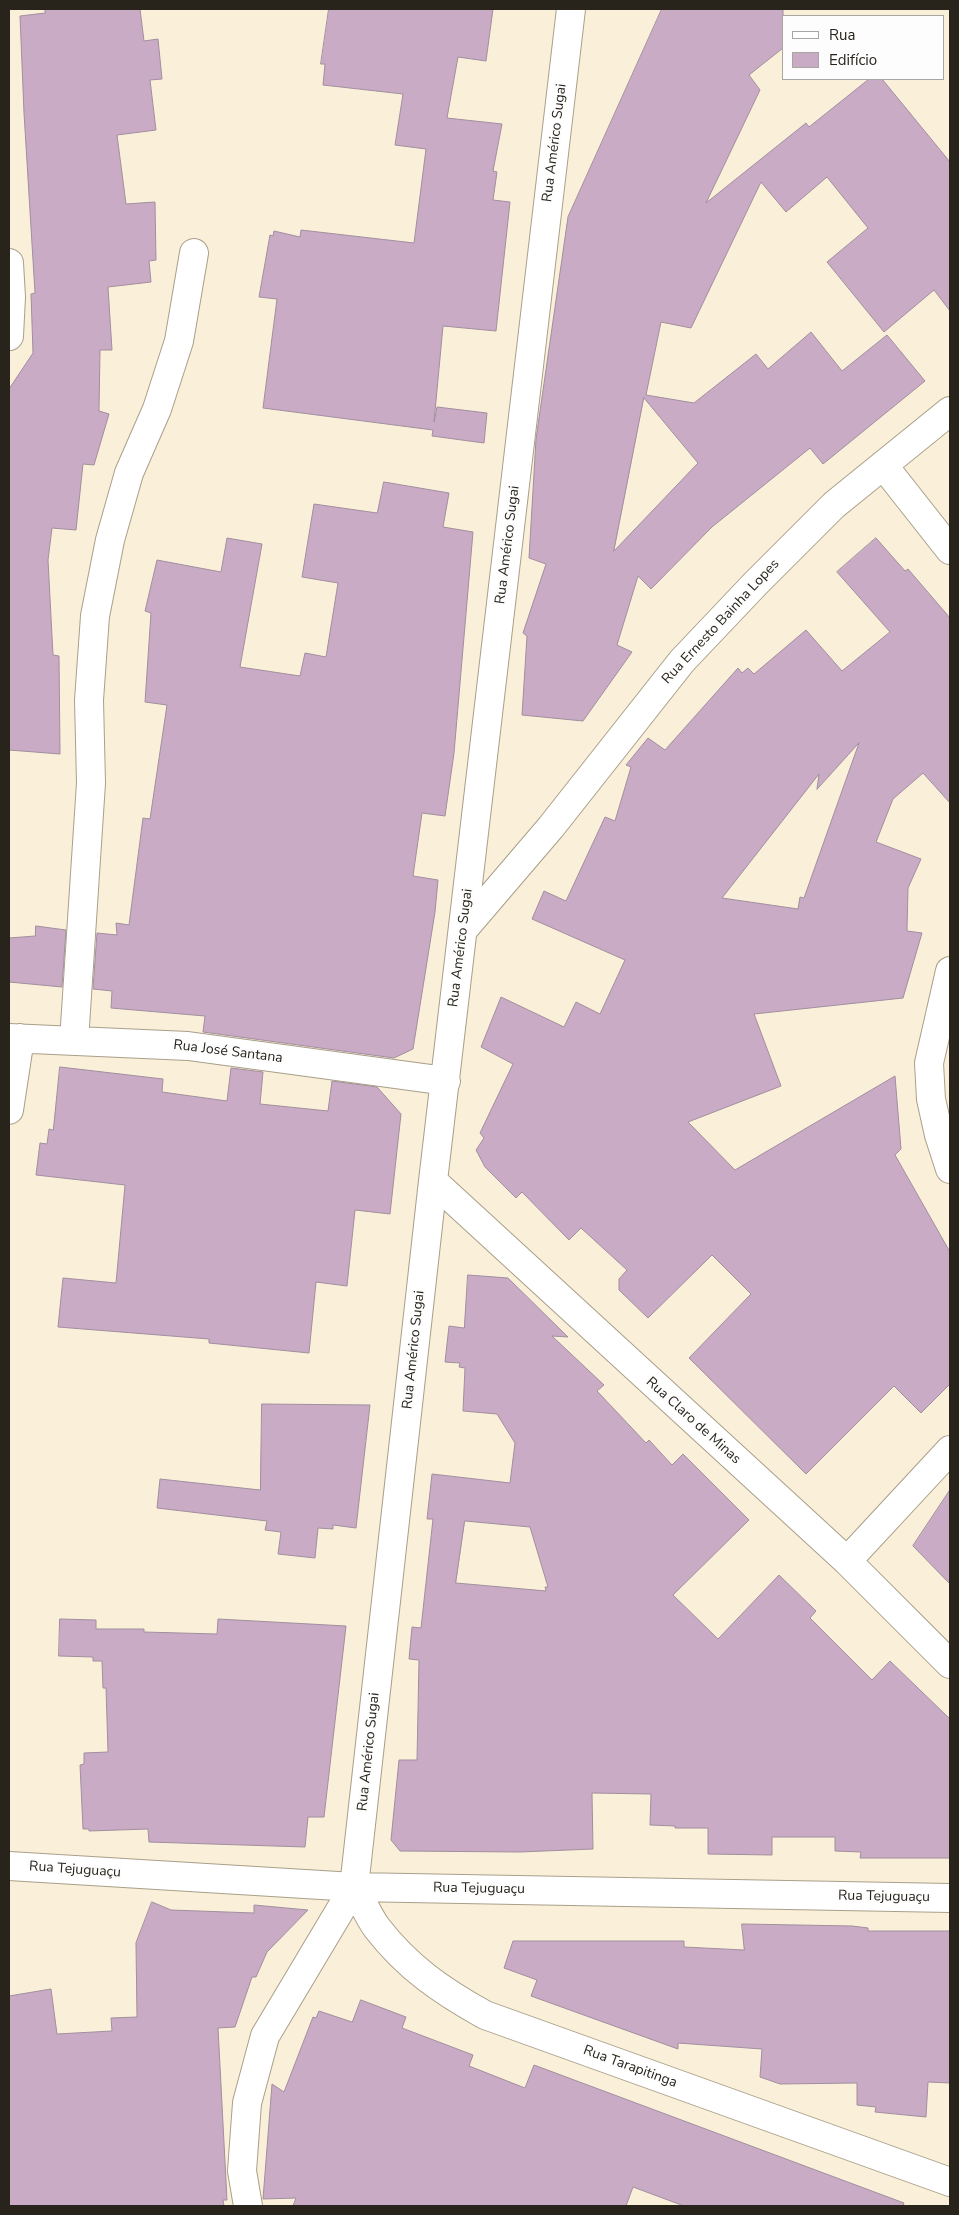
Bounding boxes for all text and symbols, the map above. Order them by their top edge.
legend [782,15,944,80]
text: Rua [829,25,855,45]
text: Edifício [829,50,877,70]
street label: Rua Américo Sugai [539,83,571,203]
street label: Rua Américo Sugai [492,485,524,605]
street label: Rua Ernesto Bainha Lopes [659,556,783,688]
street label: Rua Américo Sugai [445,888,477,1008]
street label: Rua José Santana [172,1037,284,1067]
street label: Rua Américo Sugai [399,1290,429,1410]
street label: Rua Claro de Minas [642,1374,744,1468]
street label: Rua Américo Sugai [354,1692,384,1812]
street label: Rua Tejuguaçu [29,1858,121,1882]
street label: Rua Tejuguaçu [433,1880,525,1898]
street label: Rua Tejuguaçu [838,1888,930,1906]
street label: Rua Tarapitinga [581,2042,679,2092]

